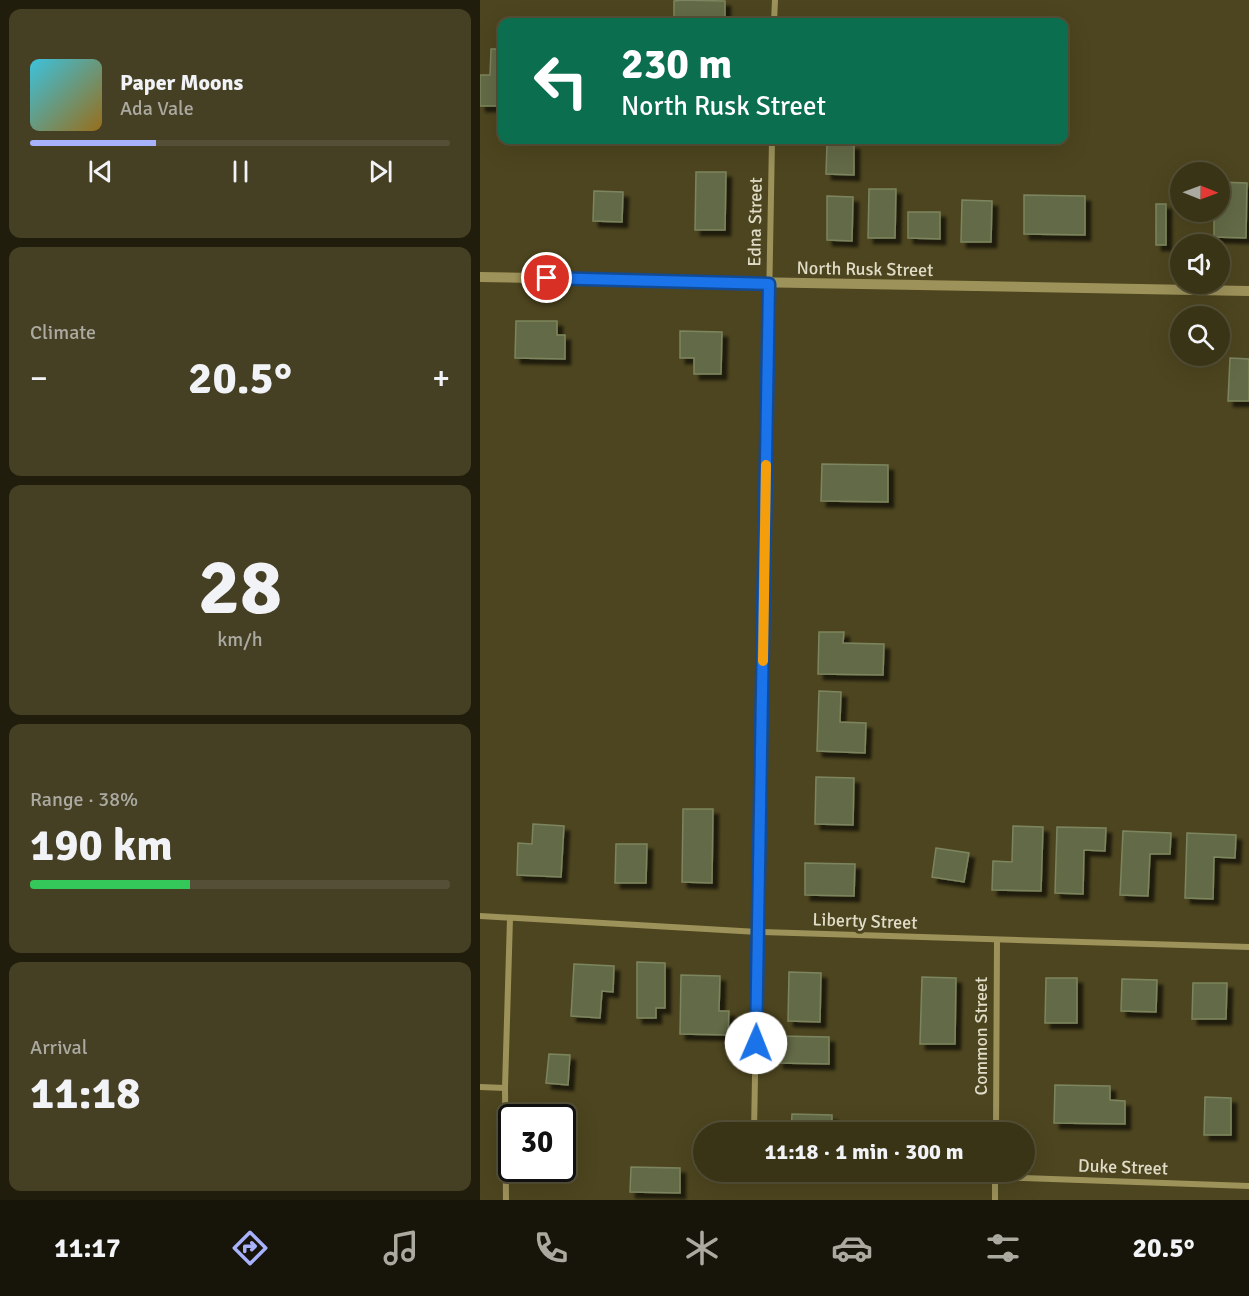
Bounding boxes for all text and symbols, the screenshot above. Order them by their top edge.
text: 230 m [621,39,732,90]
icon: left [522,42,600,120]
text: Paper Moons [120,69,243,96]
text: North Rusk Street [621,90,826,123]
text: Ada Vale [120,96,194,121]
icon: previous [84,155,117,188]
icon: pause [224,155,257,188]
icon: next [364,155,397,188]
north arrow [1170,162,1230,222]
map controls [1170,162,1230,366]
street label: Edna Street [743,177,767,267]
button: sound [1170,234,1230,294]
pin [521,252,572,303]
street label: North Rusk Street [796,257,934,281]
icon: arrive [530,261,563,294]
button: search [1170,306,1230,366]
text: Climate [30,320,96,345]
text: 20.5° [188,351,292,406]
text: − [30,358,48,399]
text: + [432,358,450,399]
text: 28 [198,540,282,636]
text: km/h [217,627,263,652]
text: Range · 38% [30,787,138,812]
text: 190 km [30,818,173,873]
street label: Liberty Street [812,908,918,934]
street label: Common Street [970,977,992,1095]
position arrow [724,1011,788,1075]
text: Arrival [30,1035,88,1060]
text: 11:18 [30,1066,140,1121]
speed limit sign: 30 [498,1104,576,1182]
text: 11:18 · 1 min · 300 m [764,1138,964,1165]
street label: Duke Street [1078,1154,1168,1180]
icon: directions [229,1227,271,1269]
icon: music [380,1227,422,1269]
icon: phone [530,1227,572,1269]
icon: climate [681,1227,723,1269]
icon: car [831,1227,873,1269]
icon: filters [982,1227,1024,1269]
text: 11:17 [54,1232,121,1265]
text: 20.5° [1132,1232,1195,1265]

